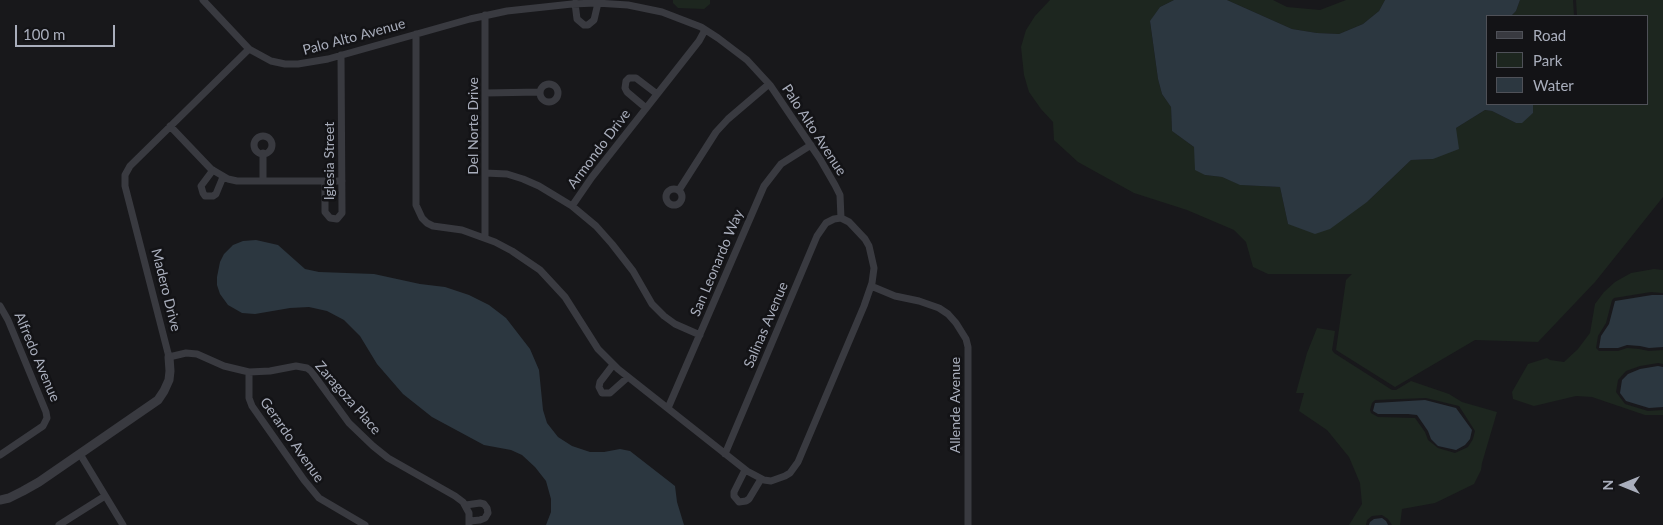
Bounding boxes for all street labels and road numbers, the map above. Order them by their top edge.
street label: Palo Alto Avenue [301,15,407,59]
street label: Del Norte Drive [465,77,481,175]
street label: Palo Alto Avenue [778,81,850,179]
street label: Armondo Drive [564,106,634,192]
street label: Iglesia Street [321,122,337,200]
street label: San Leonardo Way [687,207,747,319]
street label: Madero Drive [148,247,184,333]
street label: Salinas Avenue [740,279,792,371]
street label: Alfredo Avenue [11,310,63,404]
street label: Allende Avenue [947,357,963,453]
street label: Zaragoza Place [312,358,384,438]
street label: Gerardo Avenue [256,394,328,486]

